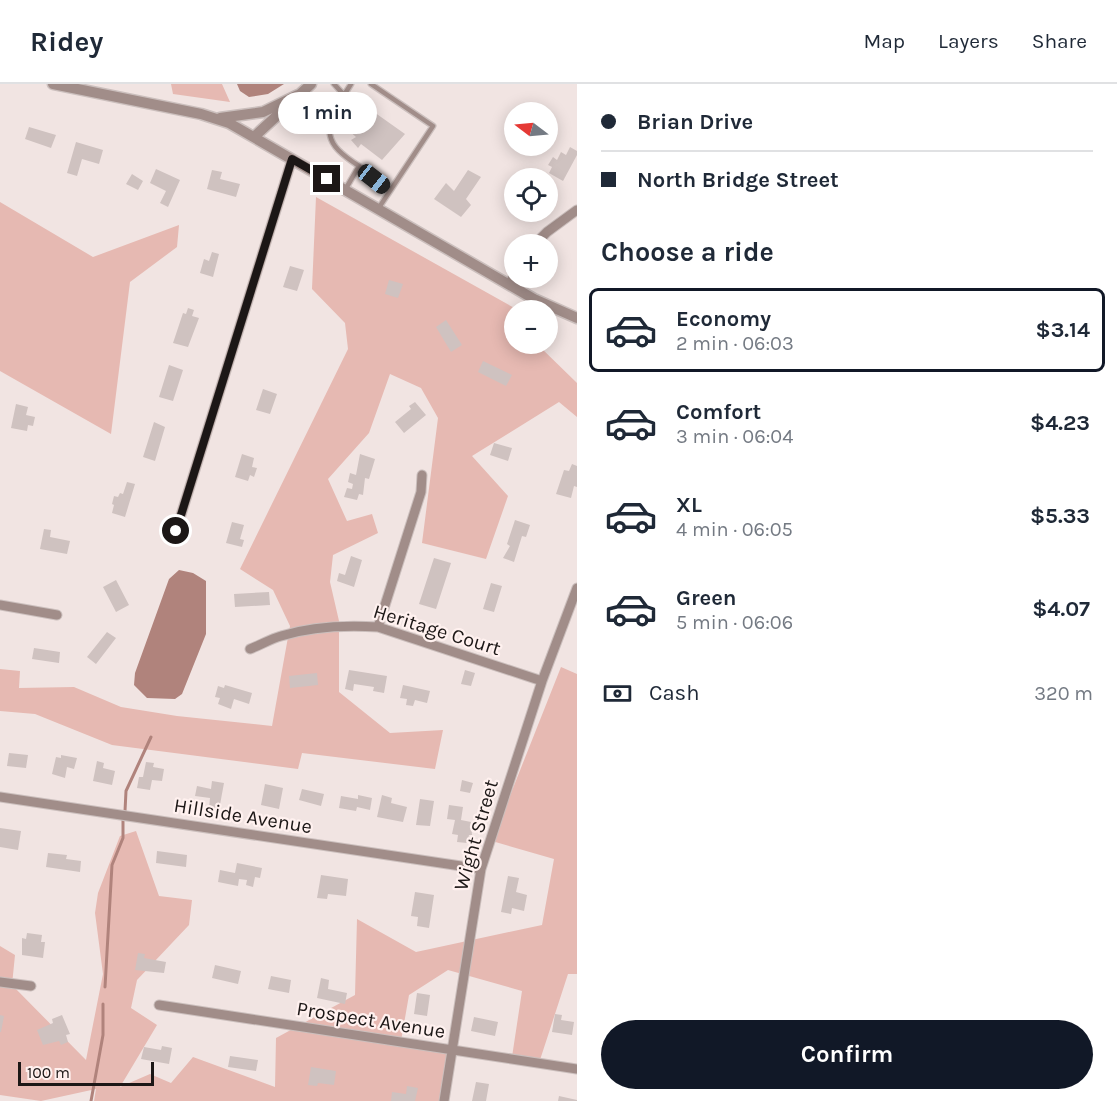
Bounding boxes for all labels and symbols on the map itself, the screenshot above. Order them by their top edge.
callout: 1 min [278,92,376,134]
north arrow [504,102,558,156]
car [354,161,394,197]
route end [313,165,340,192]
route start [162,517,189,544]
street label: Heritage Court [371,600,504,660]
street label: Wight Street [449,776,503,893]
street label: Hillside Avenue [172,794,314,838]
street label: Prospect Avenue [295,997,447,1043]
scale bar [18,1059,154,1086]

